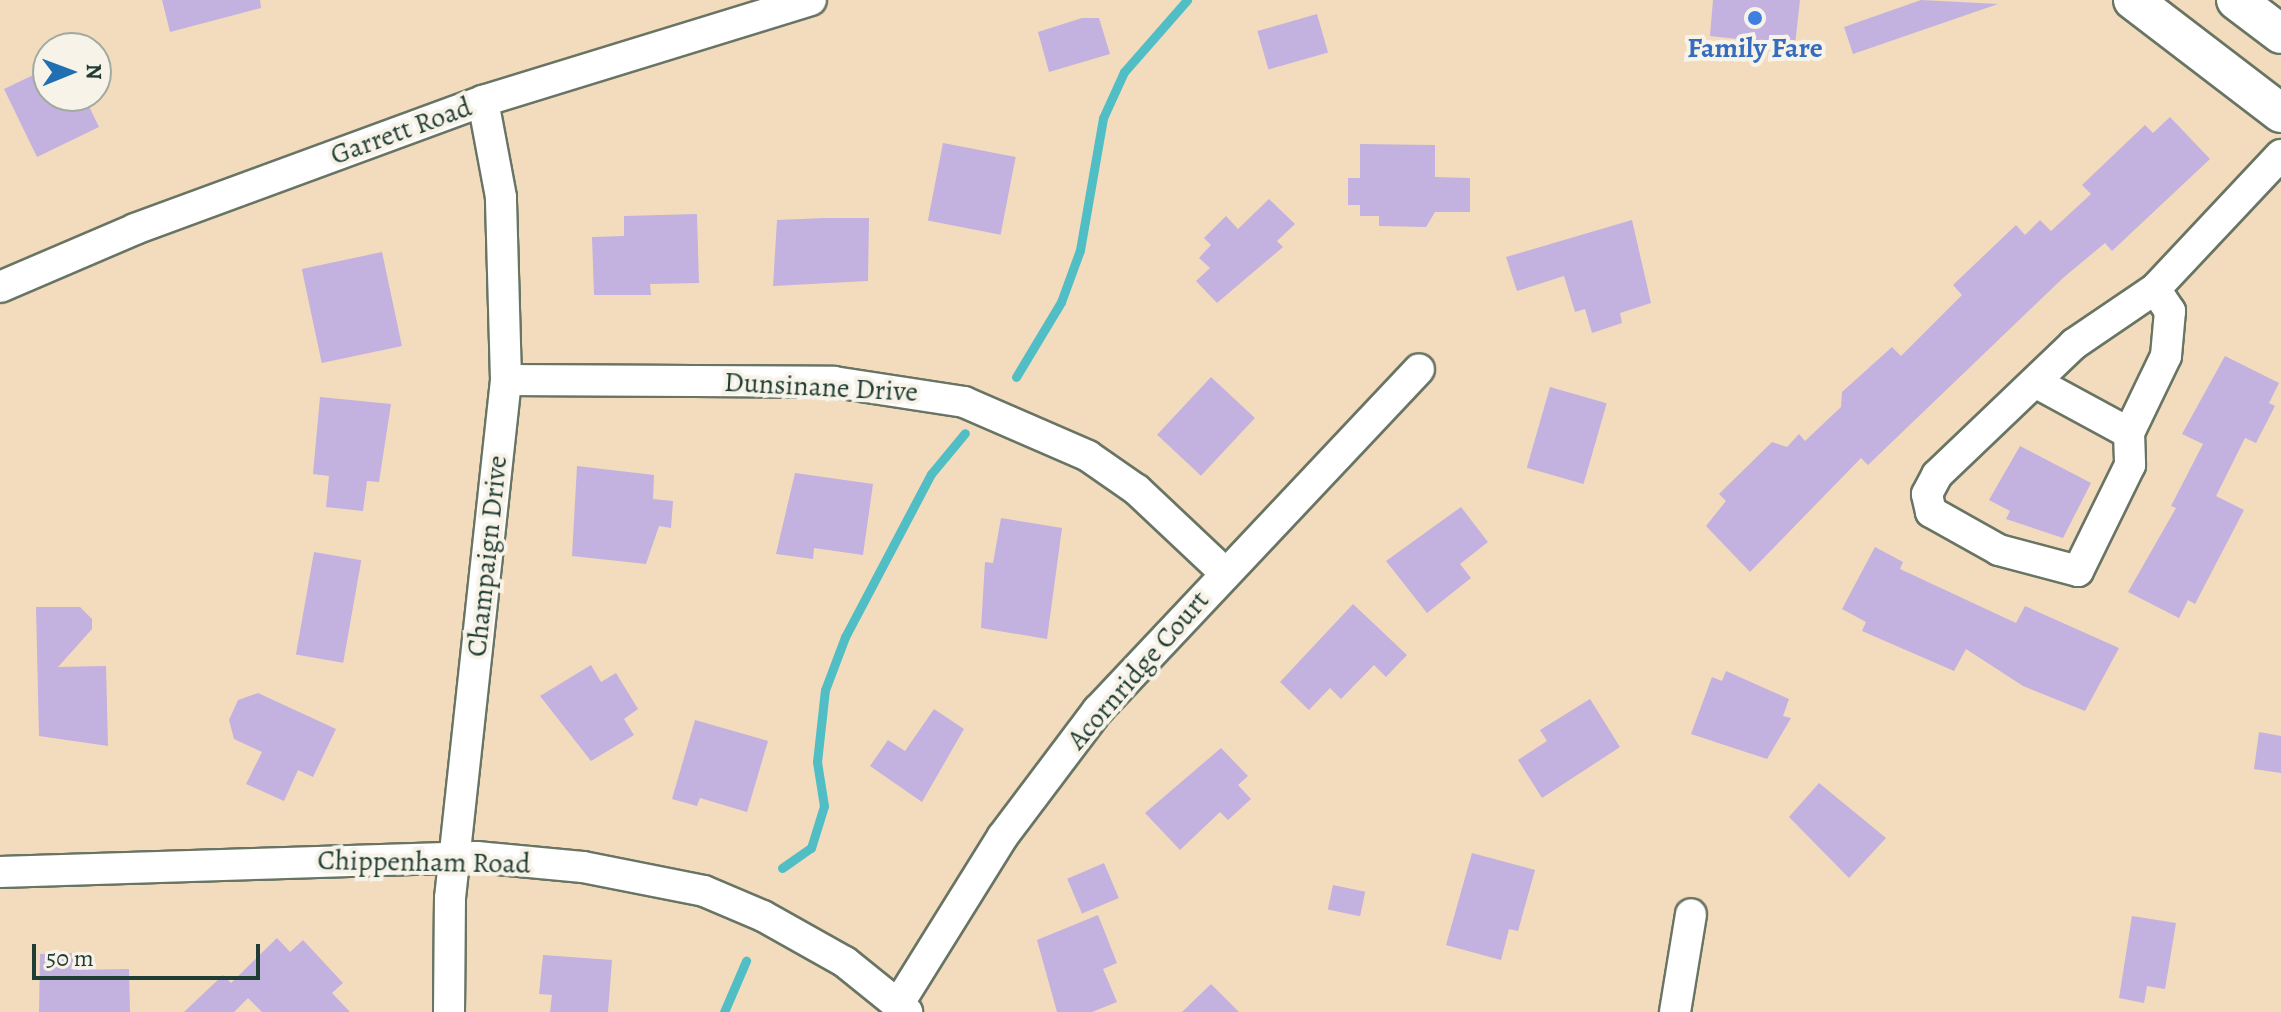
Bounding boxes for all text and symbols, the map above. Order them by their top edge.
marker: Family Fare [1746,9,1764,27]
place label: Family Fare [1687,31,1823,65]
north arrow [32,32,112,112]
text: N [79,63,109,80]
street label: Garrett Road [326,90,476,172]
street label: Dunsinane Drive [723,365,919,409]
street label: Champaign Drive [460,454,514,658]
street label: Acornridge Court [1060,584,1216,756]
street label: Chippenham Road [317,843,531,881]
scale bar [36,928,264,978]
text: 50 m [46,942,94,974]

